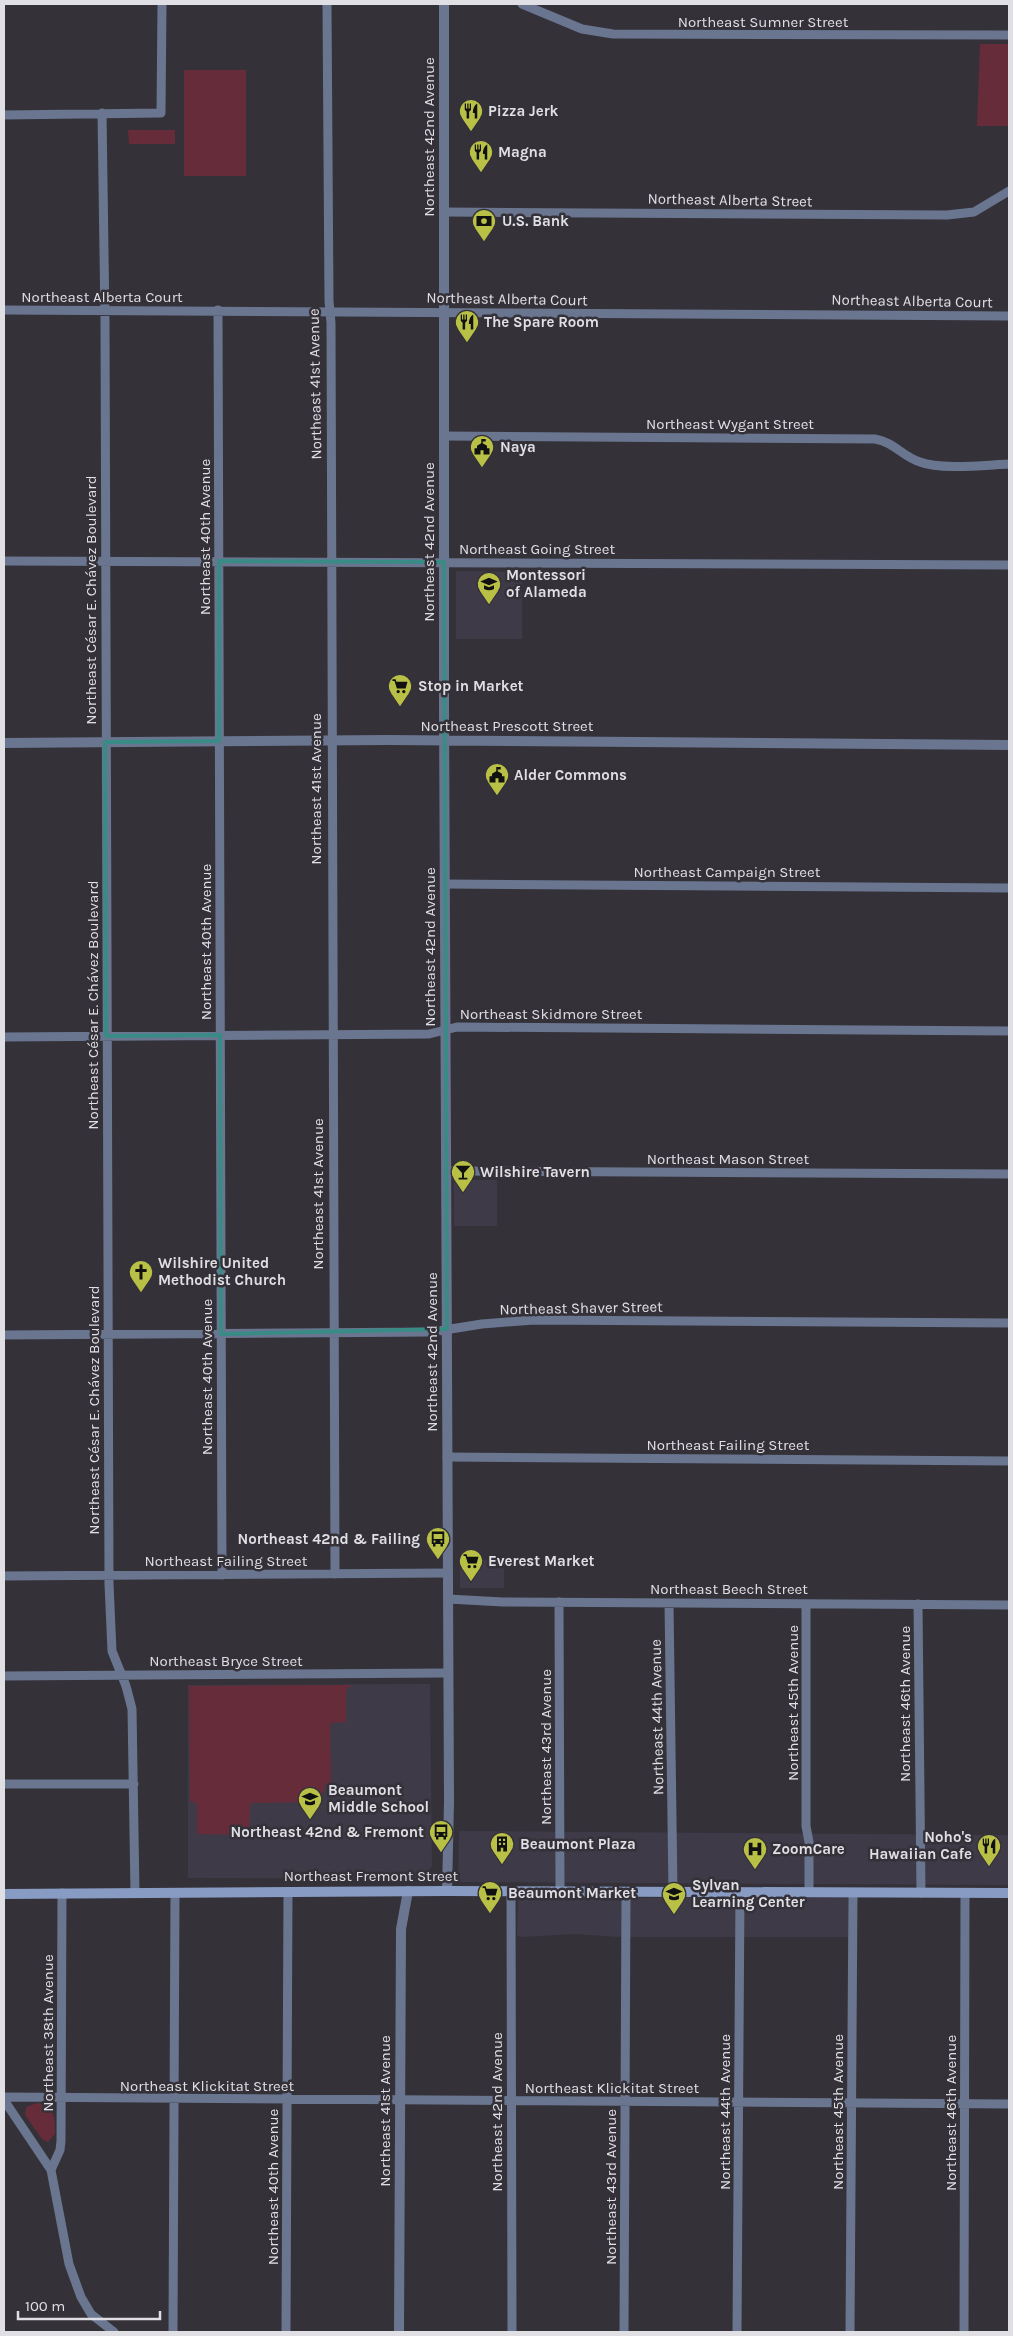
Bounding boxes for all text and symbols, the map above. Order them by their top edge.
street label: Northeast Sumner Street [678,13,849,31]
street label: Northeast 42nd Avenue [420,57,438,217]
restaurant icon: Pizza Jerk [458,98,484,132]
place label: Pizza Jerk [488,102,559,120]
restaurant icon: Magna [468,139,494,173]
place label: Magna [498,143,547,161]
street label: Northeast Alberta Street [647,190,813,210]
bank icon: U.S. Bank [471,208,497,242]
place label: U.S. Bank [502,212,569,230]
street label: Northeast Alberta Court [21,288,183,306]
street label: Northeast Alberta Court [426,289,588,309]
street label: Northeast Alberta Court [831,291,993,311]
street label: Northeast 41st Avenue [305,308,325,460]
restaurant icon: The Spare Room [454,309,480,343]
place label: The Spare Room [484,313,599,331]
street label: Northeast Wygant Street [646,415,814,433]
public building icon: Naya [469,434,495,468]
place label: Naya [500,438,536,456]
street label: Northeast 40th Avenue [196,459,214,615]
street label: Northeast 42nd Avenue [420,462,438,622]
street label: Northeast César E. Chávez Boulevard [82,475,100,725]
street label: Northeast Going Street [459,540,615,558]
place label: Montessori of Alameda [506,566,587,601]
school or university icon: Montessori of Alameda [476,571,502,605]
supermarket icon: Stop in Market [387,673,413,707]
place label: Stop in Market [418,677,524,695]
street label: Northeast 41st Avenue [307,713,325,865]
street label: Northeast Prescott Street [421,717,594,735]
public building icon: Alder Commons [484,762,510,796]
place label: Alder Commons [514,766,627,784]
street label: Northeast Campaign Street [634,863,821,881]
street label: Northeast 40th Avenue [197,864,215,1020]
street label: Northeast 42nd Avenue [421,867,439,1027]
street label: Northeast César E. Chávez Boulevard [84,880,102,1130]
street label: Northeast Skidmore Street [460,1005,643,1023]
street label: Northeast 41st Avenue [309,1118,327,1270]
street label: Northeast Mason Street [647,1150,810,1168]
bar icon: Wilshire Tavern [450,1159,476,1193]
place label: Wilshire Tavern [480,1163,590,1181]
place label: Wilshire United Methodist Church [158,1254,286,1289]
church icon: Wilshire United Methodist Church [128,1259,154,1293]
street label: Northeast 42nd Avenue [423,1272,441,1432]
street label: Northeast César E. Chávez Boulevard [85,1285,103,1535]
street label: Northeast Shaver Street [499,1298,663,1318]
street label: Northeast 40th Avenue [198,1299,216,1455]
street label: Northeast Failing Street [647,1436,810,1454]
bus stop icon: Northeast 42nd & Failing [425,1526,451,1560]
place label: Northeast 42nd & Failing [238,1530,420,1548]
supermarket icon: Everest Market [458,1548,484,1582]
street label: Northeast Failing Street [145,1552,308,1570]
place label: Everest Market [488,1552,595,1570]
street label: Northeast Beech Street [650,1580,808,1598]
street label: Northeast 45th Avenue [784,1625,802,1781]
street label: Northeast 46th Avenue [896,1626,914,1782]
street label: Northeast 44th Avenue [647,1639,667,1795]
street label: Northeast Bryce Street [149,1652,303,1670]
street label: Northeast 43rd Avenue [537,1669,555,1825]
place label: Beaumont Middle School [328,1781,429,1816]
school or university icon: Beaumont Middle School [297,1786,323,1820]
bus stop icon: Northeast 42nd & Fremont [428,1819,454,1853]
place label: Northeast 42nd & Fremont [231,1823,424,1841]
place label: Noho's Hawaiian Cafe [869,1828,972,1863]
building icon: Beaumont Plaza [489,1831,515,1865]
restaurant icon: Noho's Hawaiian Cafe [976,1833,1002,1867]
place label: Beaumont Plaza [520,1835,636,1853]
hospital icon: ZoomCare [742,1836,768,1870]
place label: ZoomCare [772,1840,845,1858]
street label: Northeast Fremont Street [284,1867,458,1885]
place label: Sylvan Learning Center [692,1876,805,1911]
supermarket icon: Beaumont Market [477,1880,503,1914]
school or university icon: Sylvan Learning Center [661,1881,687,1915]
place label: Beaumont Market [508,1884,636,1902]
street label: Northeast 38th Avenue [39,1954,57,2112]
street label: Northeast 42nd Avenue [488,2032,506,2192]
street label: Northeast 44th Avenue [716,2034,734,2190]
street label: Northeast 45th Avenue [829,2034,847,2190]
street label: Northeast 41st Avenue [376,2035,394,2187]
street label: Northeast 46th Avenue [942,2035,960,2191]
street label: Northeast Klickitat Street [120,2077,295,2095]
street label: Northeast Klickitat Street [525,2079,700,2097]
street label: Northeast 40th Avenue [264,2109,282,2265]
street label: Northeast 43rd Avenue [602,2109,620,2265]
scale bar [18,2288,160,2320]
text: 100 m [25,2297,65,2315]

